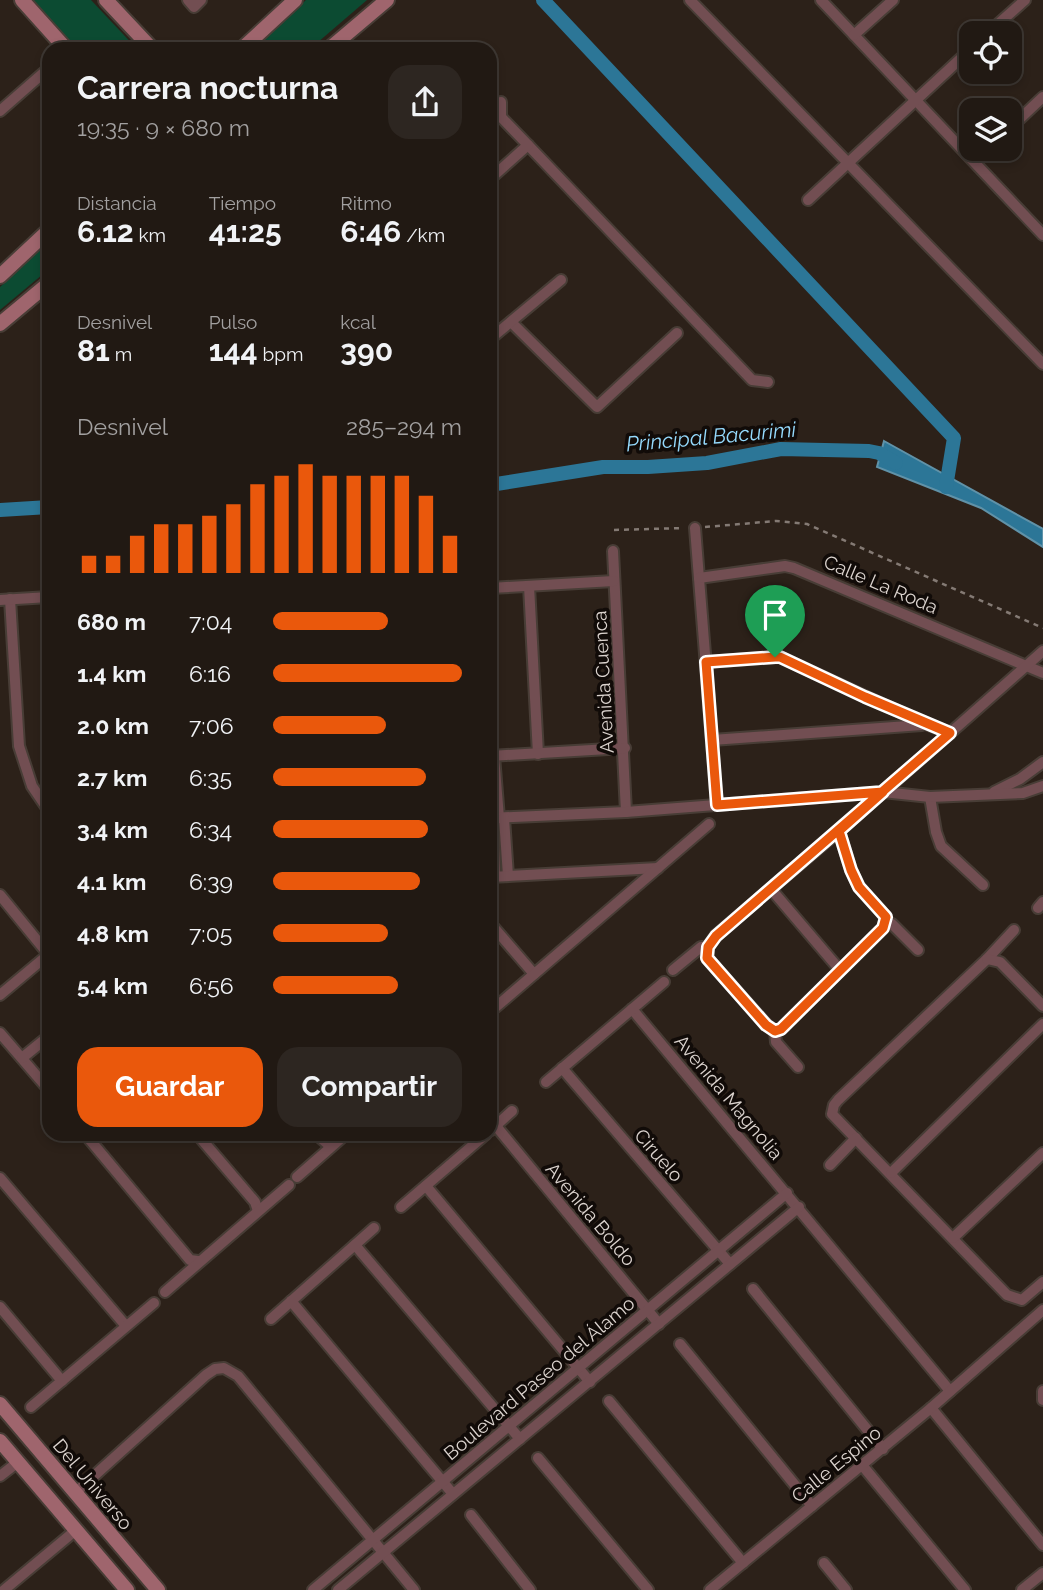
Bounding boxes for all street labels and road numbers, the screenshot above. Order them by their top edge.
street label: Calle La Roda [821,550,941,618]
street label: Avenida Cuenca [588,610,618,754]
street label: Avenida Magnolia [670,1030,788,1164]
street label: Ciruelo [630,1124,688,1186]
street label: Avenida Boldo [542,1158,640,1270]
street label: Boulevard Paseo del Álamo [439,1292,639,1464]
street label: Calle Espino [787,1421,885,1507]
street label: Del Universo [49,1434,137,1534]

